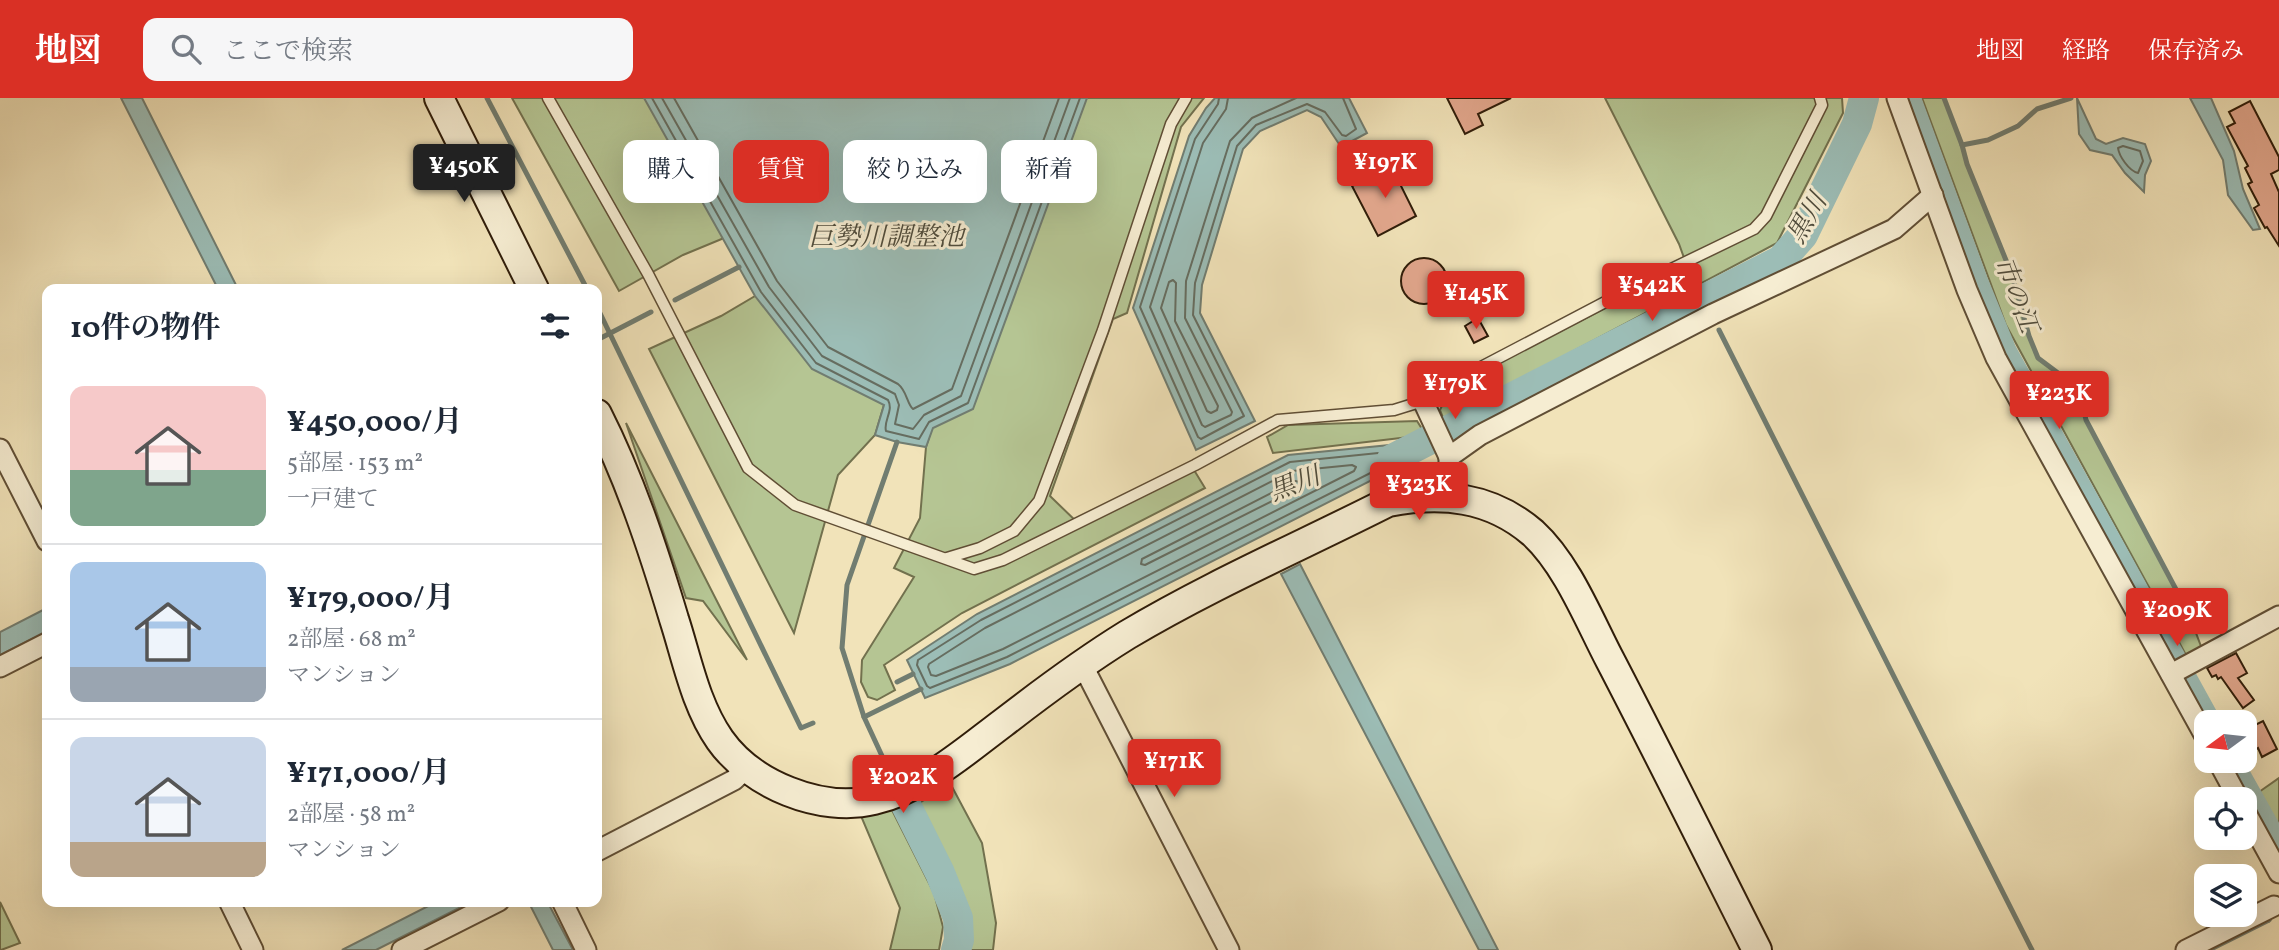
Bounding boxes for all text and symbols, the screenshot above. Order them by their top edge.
search box [143,18,633,81]
text: 地図 [35,30,101,76]
icon: search [167,30,205,68]
text: ここで検索 [223,34,353,70]
text: 地図 [1976,35,2024,69]
text: 経路 [2062,35,2110,69]
text: 保存済み [2148,35,2244,69]
chip: 購入 [623,140,719,203]
chip: 賃貸 [733,140,829,203]
chip: 絞り込み [843,140,987,203]
chip: 新着 [1001,140,1097,203]
pin: ¥197K [1336,140,1434,200]
pin: ¥450K [415,144,513,204]
text: ¥197K [1353,147,1417,179]
text: ¥450K [429,151,499,183]
water label: 黒川 [1779,185,1838,251]
water label: 巨勢川調整池 [808,220,967,256]
water label: 市の江 [1984,252,2047,342]
pin: ¥542K [1603,264,1701,323]
text: ¥542K [1618,270,1686,302]
pin: ¥145K [1427,272,1525,331]
text: ¥145K [1443,278,1509,310]
icon: filters [536,307,574,345]
text: 10件の物件 [70,308,221,350]
pin: ¥179K [1406,362,1504,421]
text: ¥179K [1423,368,1487,400]
pin: ¥223K [2010,372,2108,431]
text: ¥223K [2026,378,2092,410]
text: ¥450,000/月 [287,402,463,444]
icon: home [126,414,210,498]
text: 5部屋 · 153 m² [287,448,423,480]
water label: 黒川 [1264,458,1329,511]
pin: ¥323K [1370,462,1468,522]
text: ¥323K [1386,469,1452,501]
text: 一戸建て [287,484,379,516]
text: ¥179,000/月 [287,578,455,620]
pin: ¥209K [2128,588,2226,648]
icon: home [126,590,210,674]
text: ¥209K [2142,595,2212,627]
text: 2部屋 · 68 m² [287,624,416,656]
text: マンション [287,660,401,692]
north arrow [2194,710,2258,774]
map controls [2194,710,2257,927]
pin: ¥171K [1125,740,1223,799]
text: ¥171K [1144,746,1204,778]
text: ¥171,000/月 [287,753,451,795]
pin: ¥202K [854,756,952,815]
text: ¥202K [868,762,938,794]
icon: home [126,765,210,849]
button: locate [2194,787,2257,850]
text: 2部屋 · 58 m² [287,799,415,831]
text: マンション [287,835,401,867]
button: layers [2194,864,2257,927]

